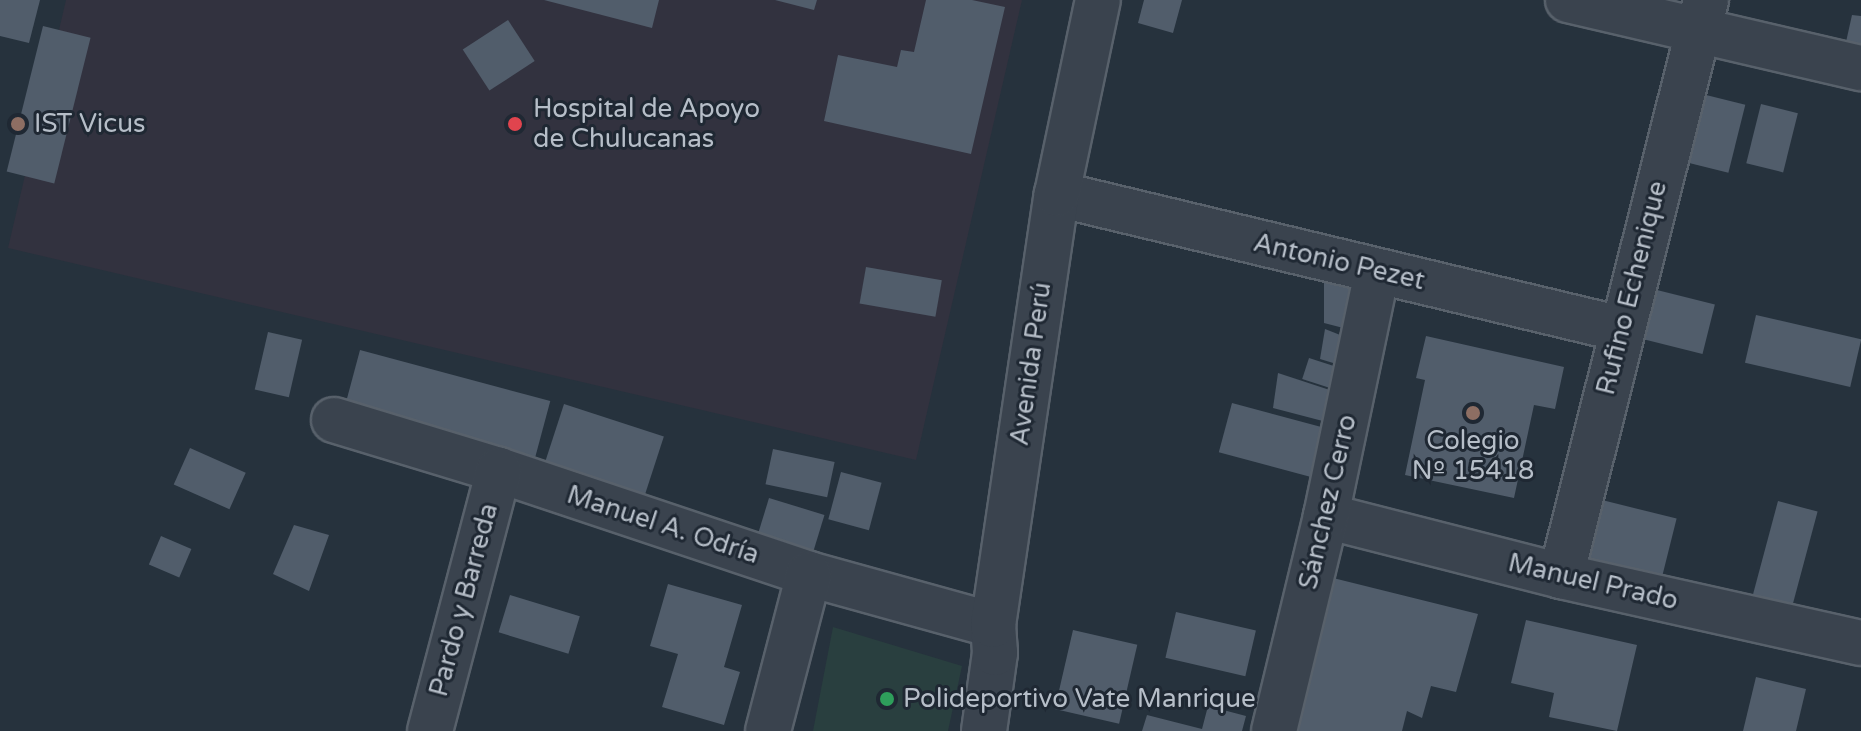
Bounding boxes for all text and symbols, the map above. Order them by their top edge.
place label: Hospital de Apoyo de Chulucanas [533,93,760,154]
place label: IST Vicus [34,108,145,140]
marker: Hospital de Apoyo de Chulucanas [504,113,526,135]
marker: IST Vicus [9,115,27,133]
street label: Rufino Echenique [1590,178,1674,398]
street label: Antonio Pezet [1250,227,1428,297]
street label: Avenida Perú [1004,280,1058,448]
marker: Colegio Nº 15418 [1464,404,1482,422]
street label: Sánchez Cerro [1293,412,1363,592]
place label: Colegio Nº 15418 [1412,425,1534,486]
street label: Manuel A. Odría [563,479,763,571]
street label: Pardo y Barreda [423,500,505,700]
street label: Manuel Prado [1505,547,1681,617]
place label: Polideportivo Vate Manrique [903,683,1256,715]
marker: Polideportivo Vate Manrique [878,690,896,708]

